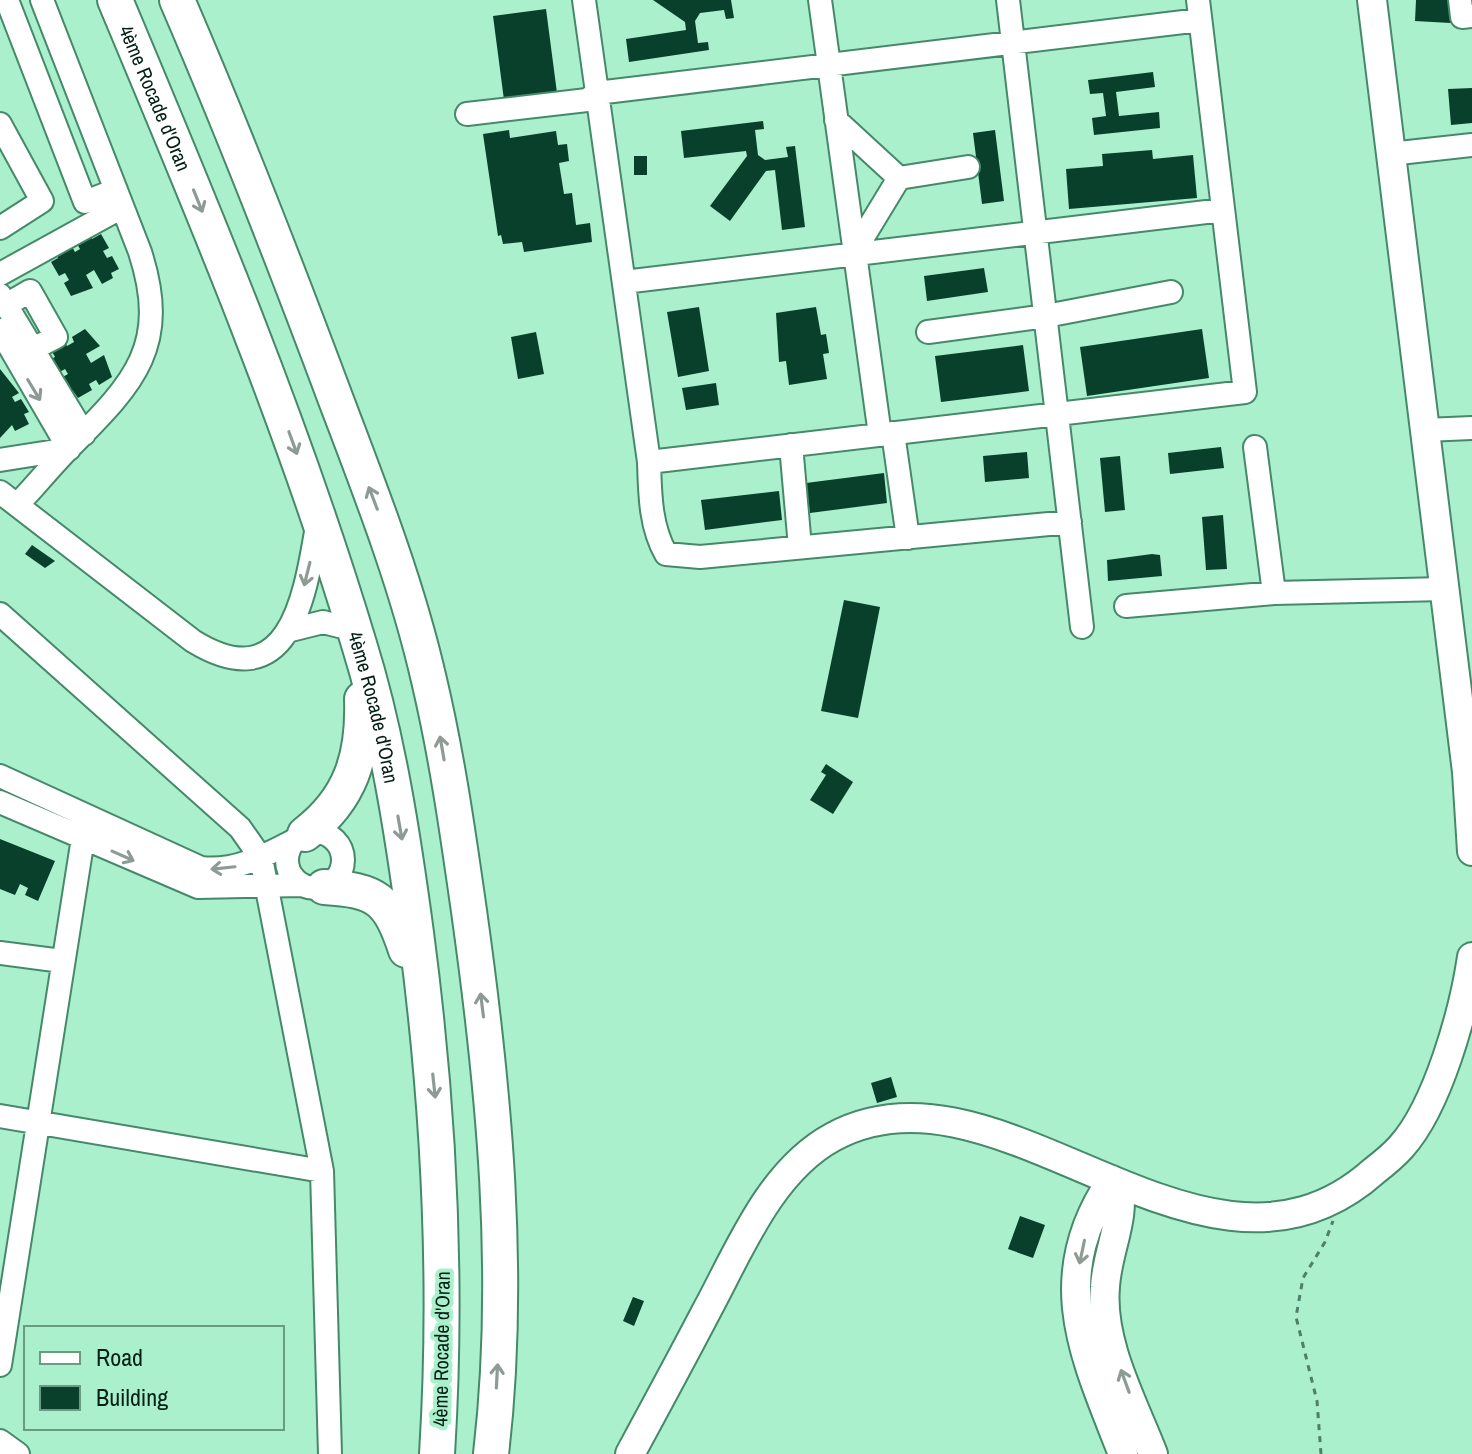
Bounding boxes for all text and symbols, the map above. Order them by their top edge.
street label: 4ème Rocade d'Oran [113,21,198,175]
one-way arrow [192,188,207,213]
one-way arrow [26,378,42,401]
one-way arrow [287,431,301,455]
one-way arrow [365,486,379,511]
one-way arrow [299,560,314,586]
street label: 4ème Rocade d'Oran [342,628,406,785]
one-way arrow [433,736,448,761]
one-way arrow [393,815,408,840]
one-way arrow [110,849,134,864]
one-way arrow [210,860,236,875]
one-way arrow [474,992,489,1019]
one-way arrow [427,1072,442,1099]
one-way arrow [1074,1238,1089,1264]
street label: 4ème Rocade d'Oran [426,1271,456,1427]
legend [24,1326,284,1430]
text: Road [96,1341,143,1373]
one-way arrow [489,1363,504,1390]
one-way arrow [1117,1369,1132,1394]
text: Building [96,1381,168,1413]

